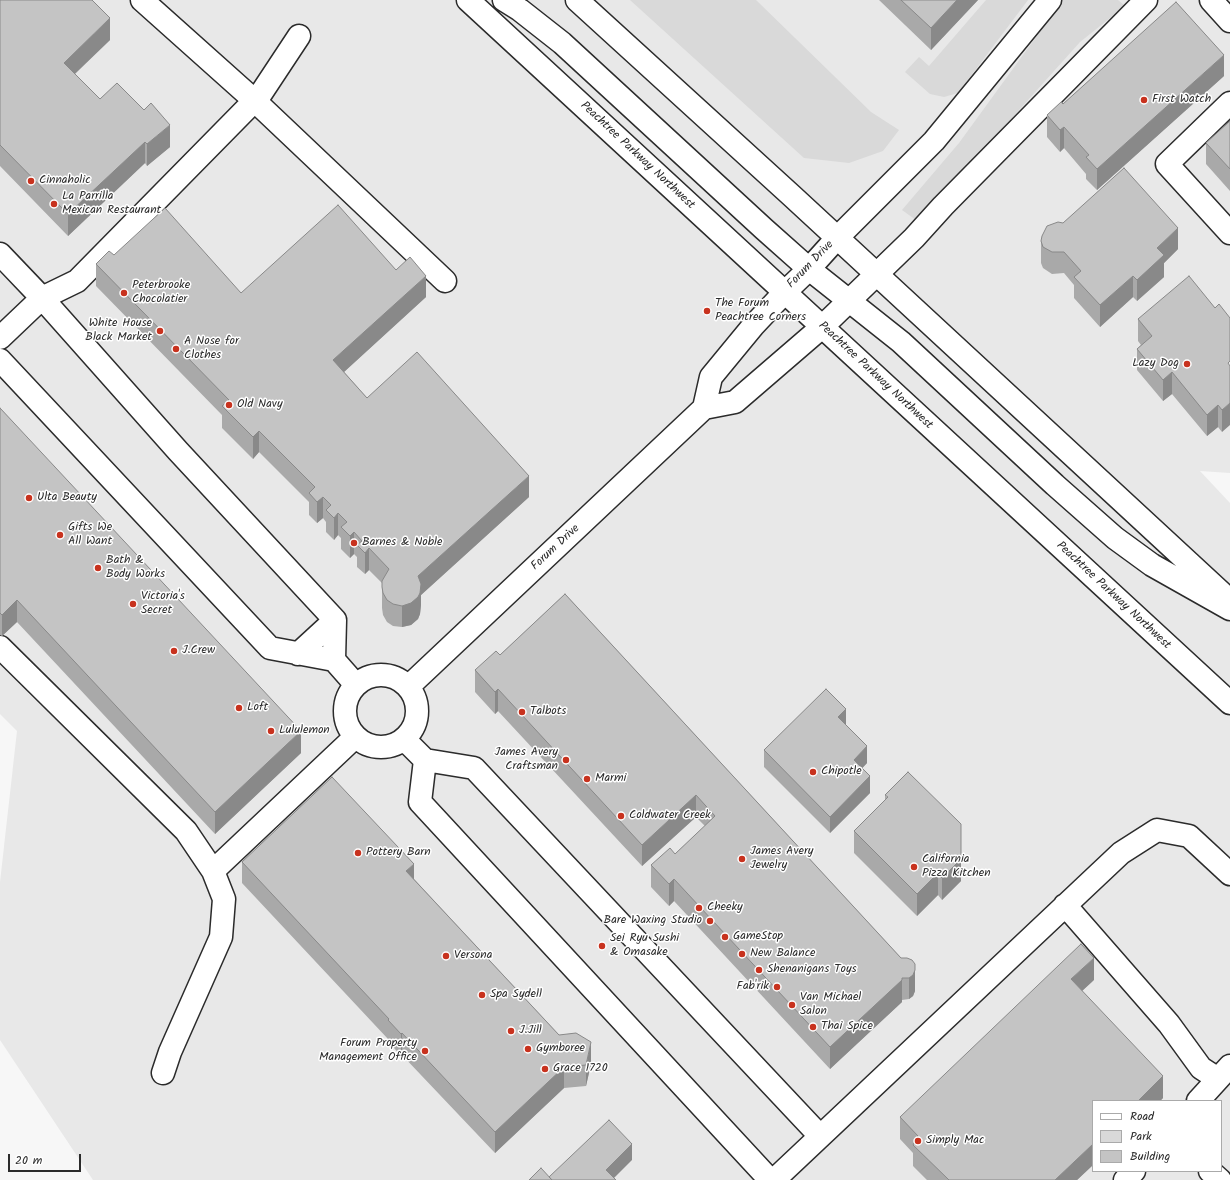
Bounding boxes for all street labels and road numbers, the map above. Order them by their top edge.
street label: Peachtree Parkway Northwest [577,99,697,213]
street label: Forum Drive [785,238,837,292]
street label: Peachtree Parkway Northwest [815,319,935,433]
street label: Forum Drive [529,522,583,574]
street label: Peachtree Parkway Northwest [1053,539,1173,653]

